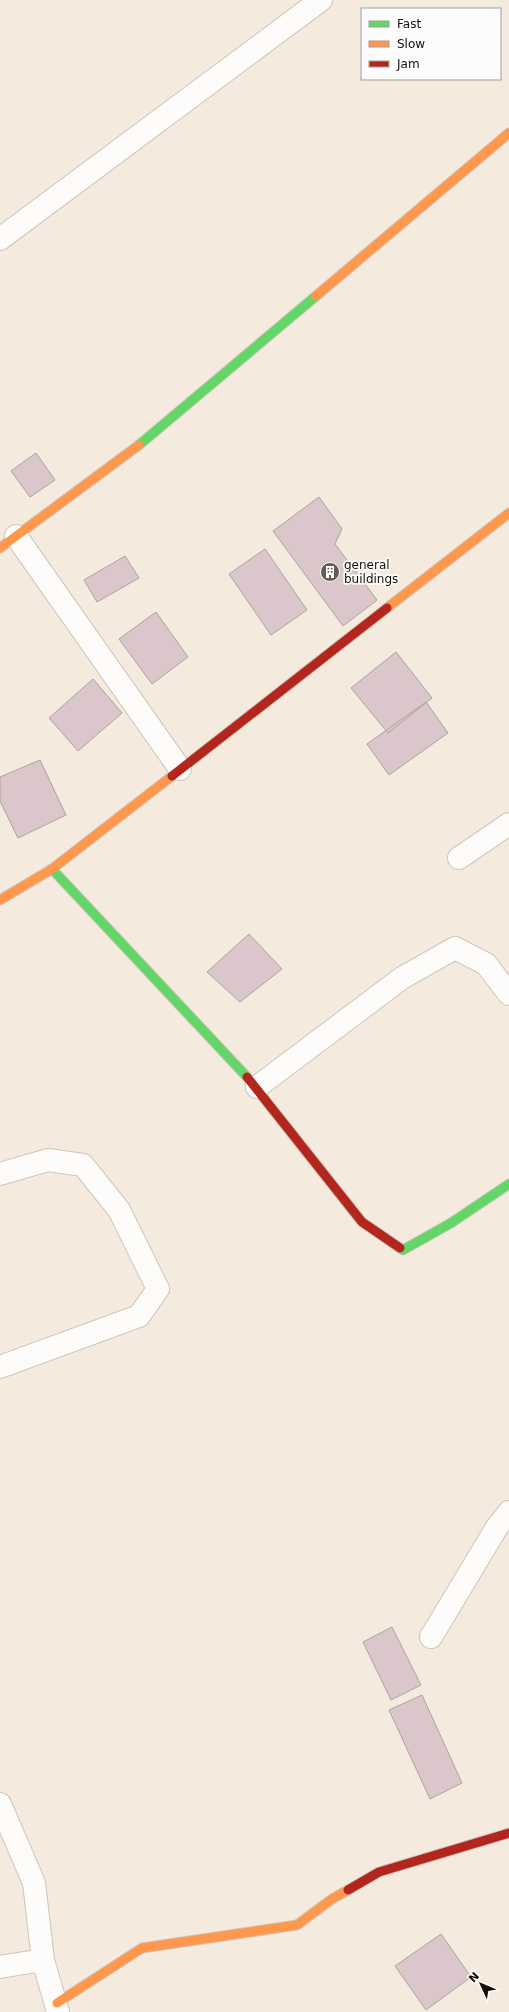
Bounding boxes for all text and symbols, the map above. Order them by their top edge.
legend [361,8,501,80]
text: Fast [397,17,421,31]
text: Slow [397,37,425,51]
text: Jam [396,57,420,71]
place label: general buildings [344,558,398,586]
building icon: general buildings [319,561,341,583]
north arrow [461,1964,501,2004]
text: N [466,1970,482,1985]

